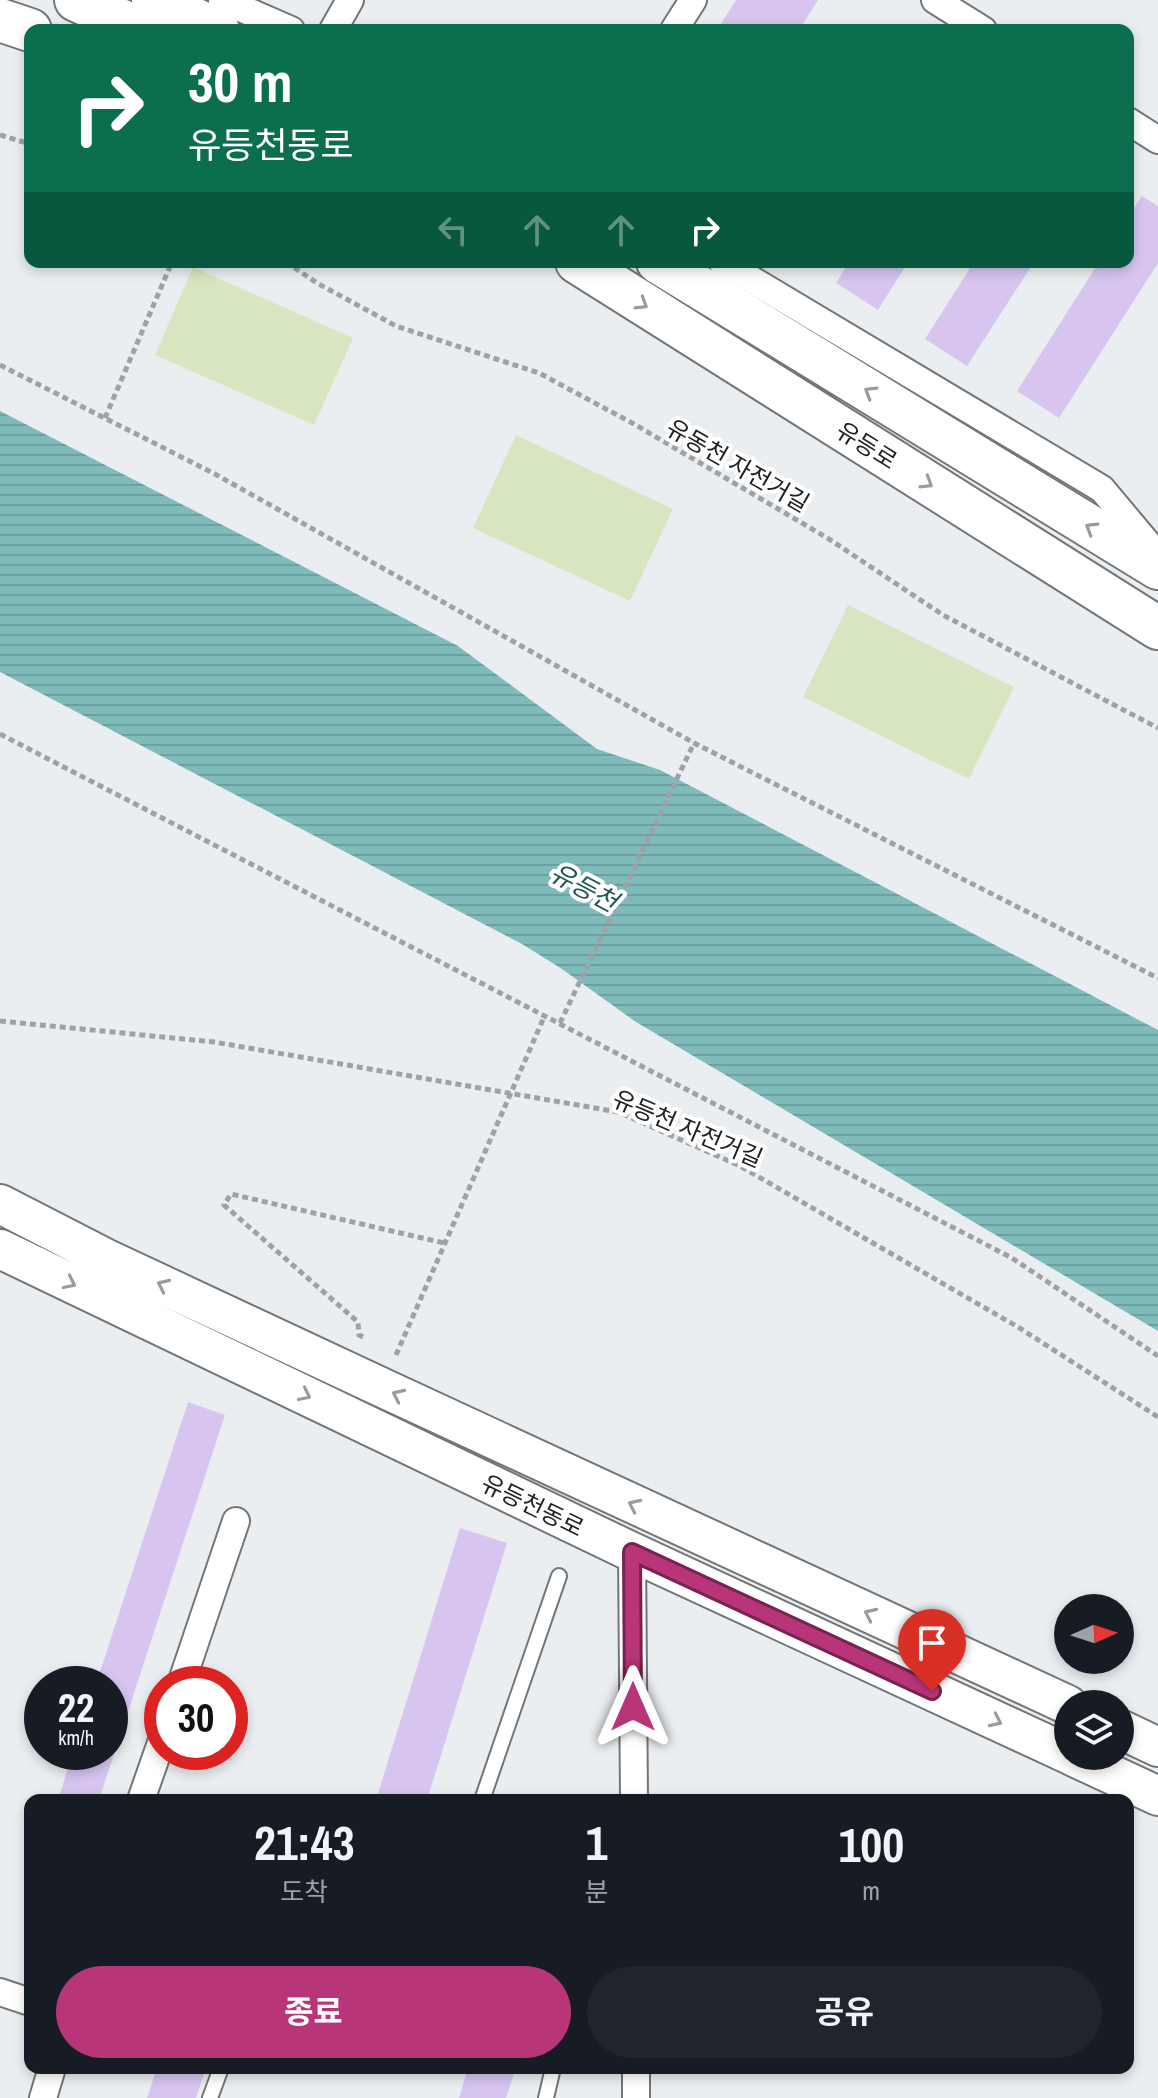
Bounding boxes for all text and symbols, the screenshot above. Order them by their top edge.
text: 30 m [188,44,293,119]
icon: right [56,56,160,160]
text: 유등천동로 [188,121,354,169]
icon: left [431,208,475,252]
icon: ahead [515,208,559,252]
icon: ahead [599,208,643,252]
icon: right [683,208,727,252]
one-way arrow [634,294,648,309]
one-way arrow [864,386,879,401]
street label: 유동천 자전거길 [661,411,815,519]
street label: 유등로 [830,414,904,476]
one-way arrow [918,473,933,488]
one-way arrow [1086,522,1100,537]
water label: 유등천 [544,855,627,921]
street label: 유등천 자전거길 [608,1082,768,1174]
one-way arrow [62,1273,77,1289]
one-way arrow [157,1279,171,1295]
one-way arrow [296,1385,311,1401]
one-way arrow [392,1389,406,1405]
street label: 유등천동로 [476,1466,590,1544]
one-way arrow [628,1498,642,1514]
north arrow [1054,1594,1134,1674]
map controls [1054,1594,1134,1770]
one-way arrow [864,1608,878,1624]
pin [898,1609,966,1691]
icon: arrive [910,1621,954,1665]
position arrow [591,1665,675,1749]
speed limit sign: 30 [144,1666,248,1770]
text: 22 [58,1681,94,1734]
button: layers [1054,1690,1134,1770]
one-way arrow [988,1711,1002,1727]
text: km/h [58,1724,94,1751]
text: 21:43 [254,1810,355,1875]
text: 1 [586,1810,607,1875]
text: 100 [838,1812,904,1877]
text: m [862,1873,880,1908]
text: 도착 [280,1874,328,1909]
text: 분 [585,1874,608,1909]
button: 종료 [56,1966,571,2058]
button: 공유 [587,1966,1102,2058]

